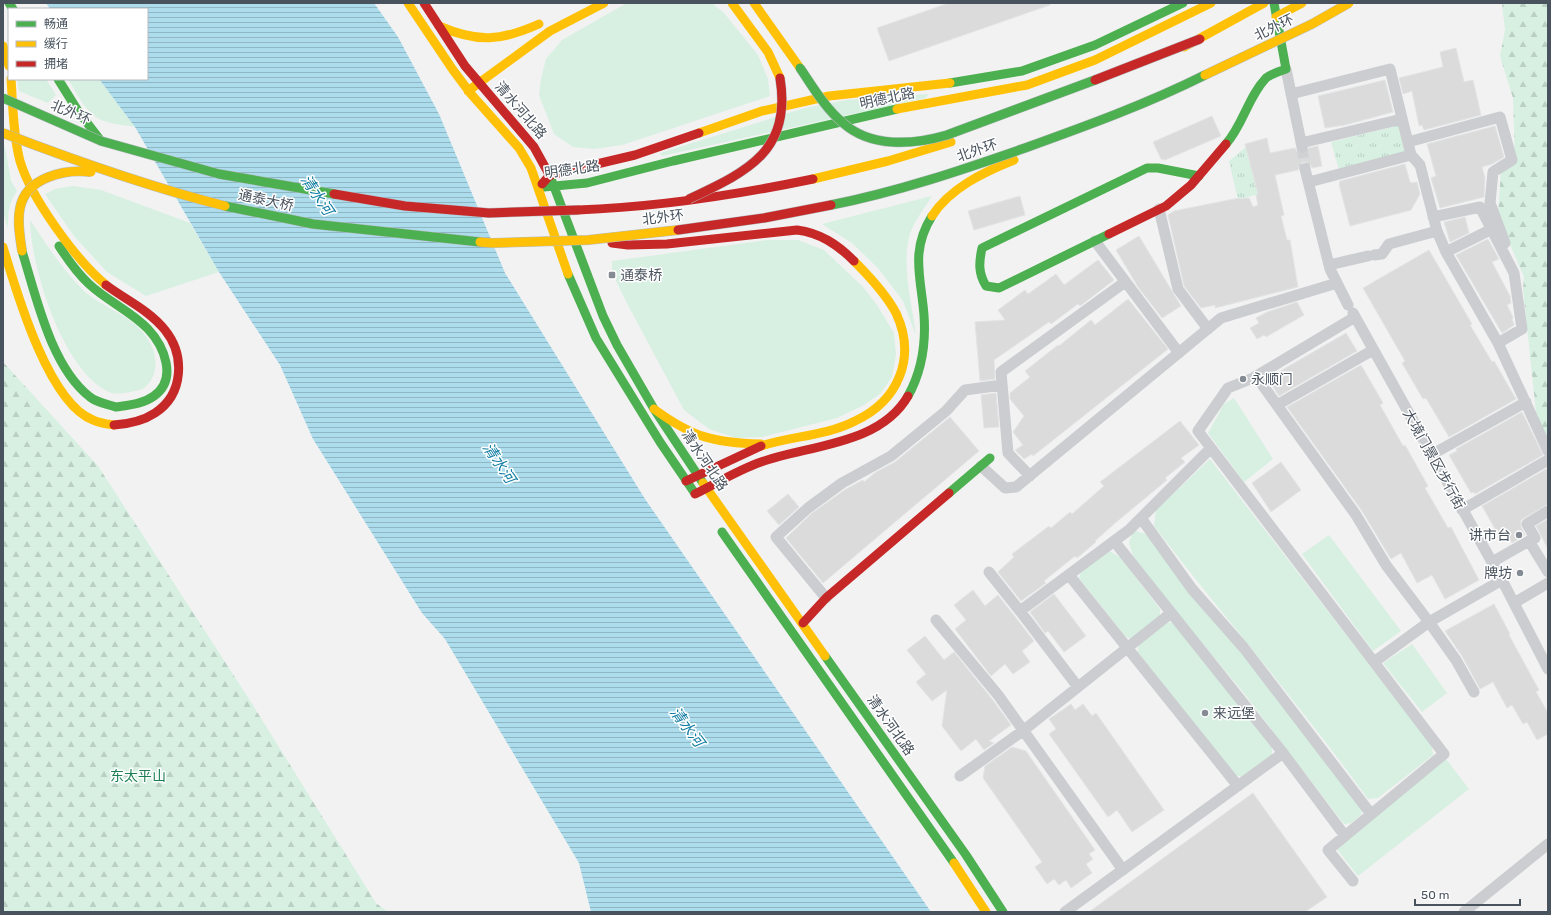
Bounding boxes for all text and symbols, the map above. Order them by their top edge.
legend [8,8,148,80]
street label: 北外环 [1252,11,1297,44]
text: 畅通 [44,17,68,31]
text: 缓行 [44,37,68,51]
text: 拥堵 [44,57,68,71]
street label: 清水河北路 [491,78,550,142]
street label: 明德北路 [858,84,916,113]
street label: 北外环 [48,96,93,128]
street label: 北外环 [955,136,1000,165]
street label: 明德北路 [543,157,601,182]
water label: 清水河 [297,171,339,221]
street label: 通泰大桥 [237,186,295,215]
street label: 北外环 [641,207,685,228]
place label: 通泰桥 [620,267,662,284]
marker: 通泰桥 [607,270,617,280]
place label: 永顺门 [1251,371,1293,388]
marker: 永顺门 [1238,374,1248,384]
street label: 大境门景区步行街 [1399,406,1468,512]
street label: 清水河北路 [678,427,731,494]
water label: 清水河 [479,439,521,489]
place label: 讲市台 [1469,527,1511,544]
marker: 讲市台 [1514,530,1524,540]
place label: 牌坊 [1484,565,1512,582]
marker: 牌坊 [1515,568,1525,578]
street label: 清水河北路 [864,692,918,759]
water label: 清水河 [666,704,710,753]
place label: 来远堡 [1213,705,1255,722]
marker: 来远堡 [1200,708,1210,718]
park label: 东太平山 [110,768,166,785]
scale bar [1415,881,1520,907]
text: 50 m [1421,888,1449,902]

